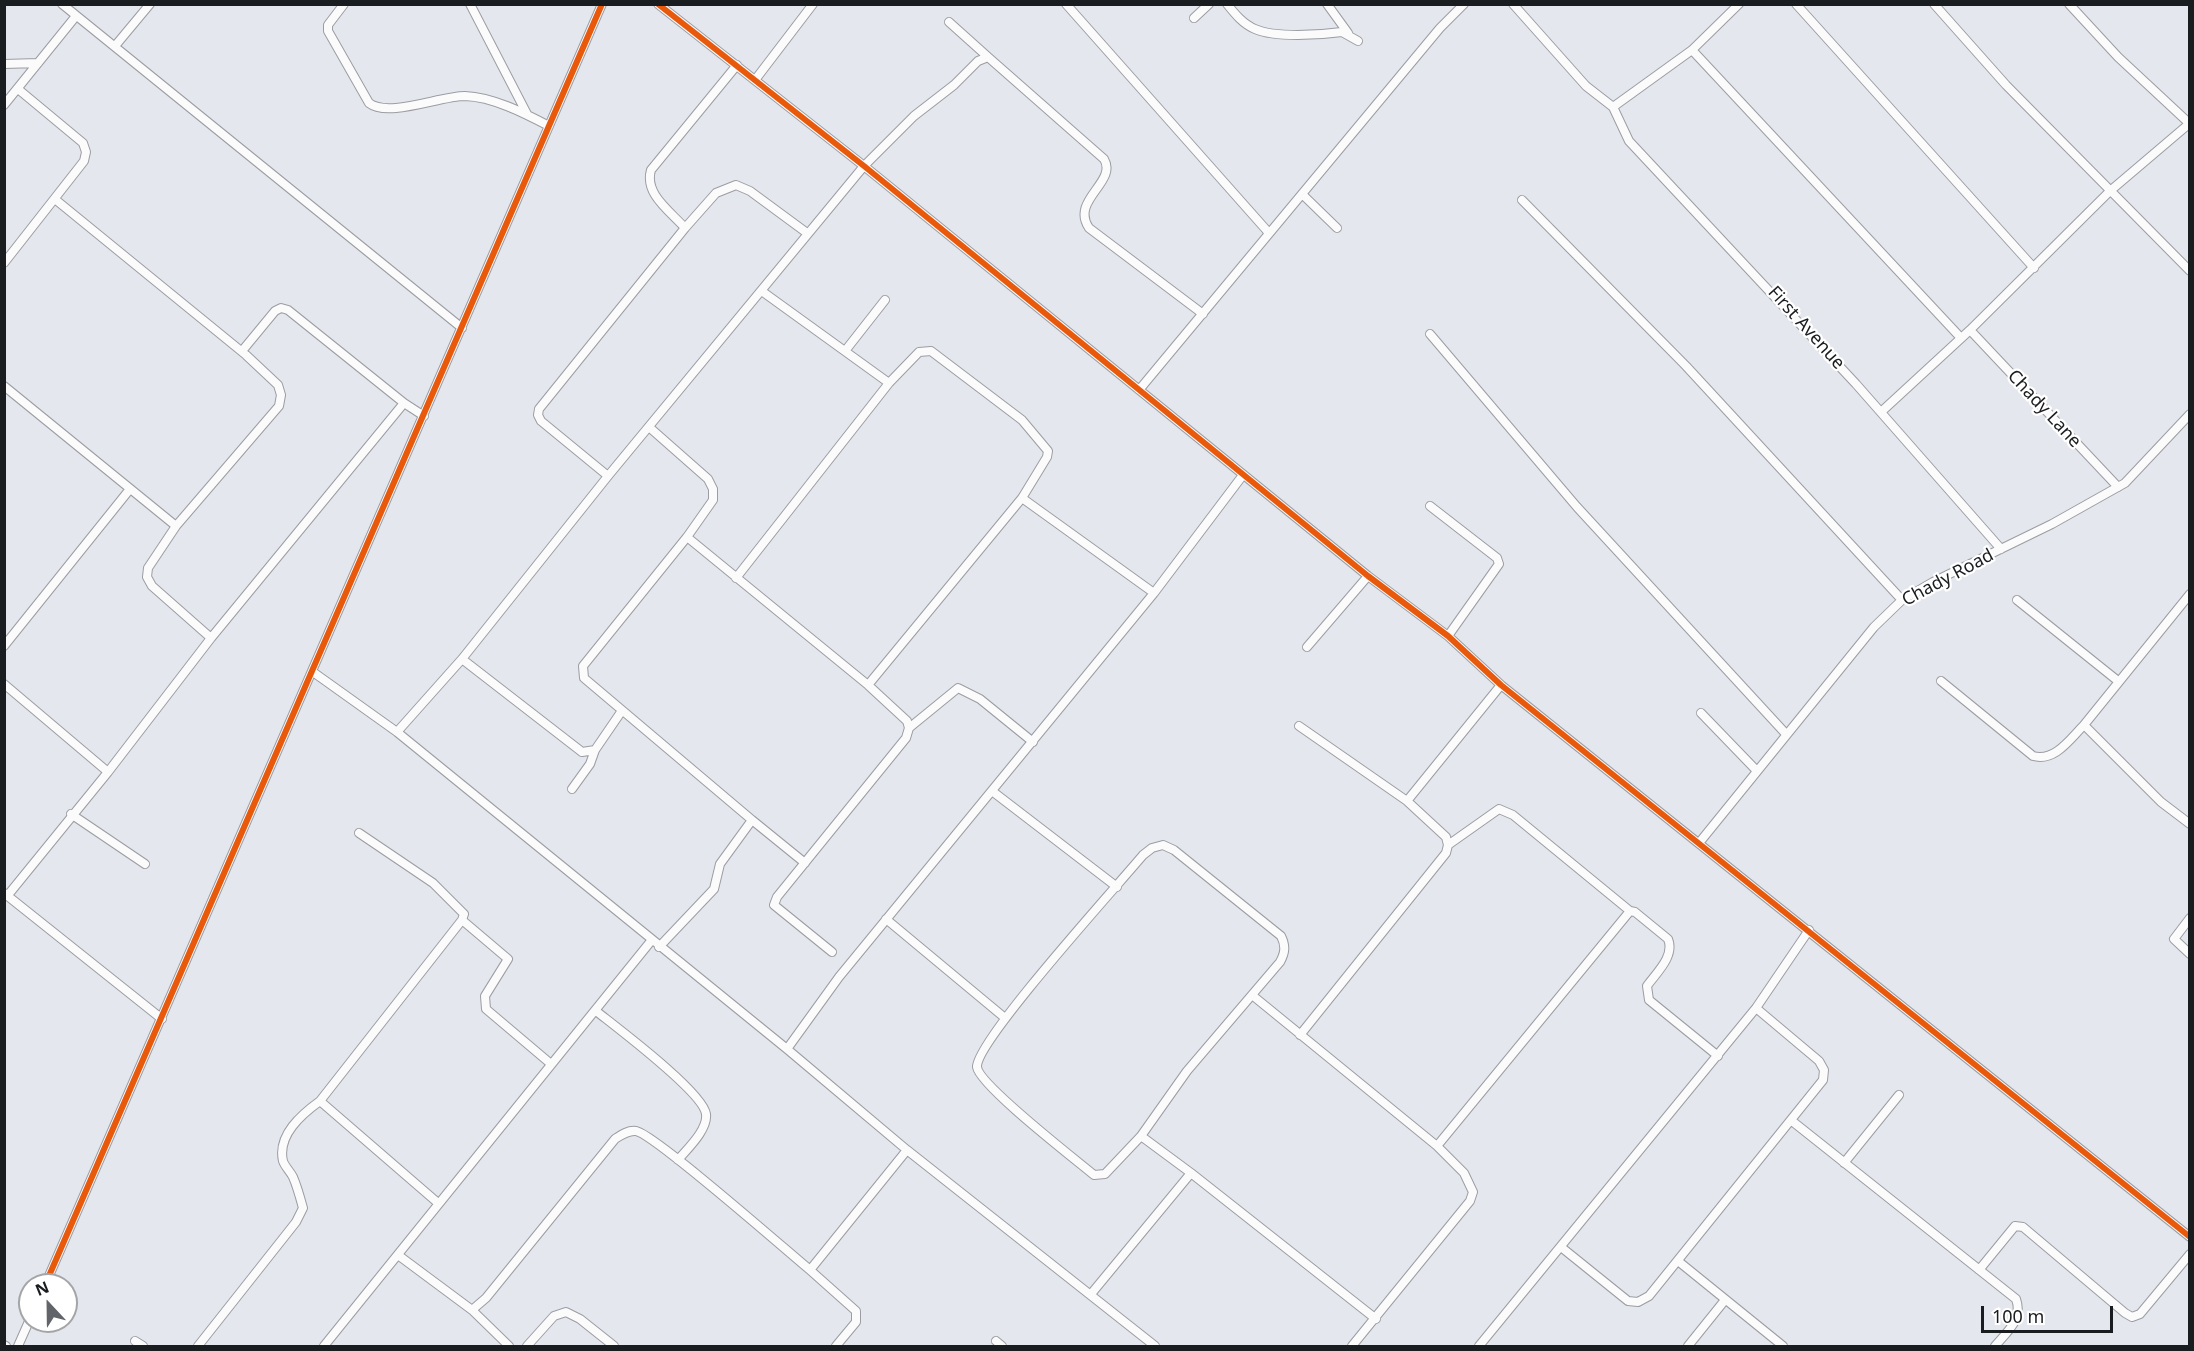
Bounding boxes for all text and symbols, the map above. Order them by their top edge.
street label: First Avenue [1763,282,1849,374]
street label: Chady Lane [2003,366,2085,452]
street label: Chady Road [1898,545,1998,611]
north arrow [18,1273,78,1333]
text: N [32,1276,52,1301]
scale bar [1984,1294,2116,1332]
text: 100 m [1992,1304,2044,1328]

